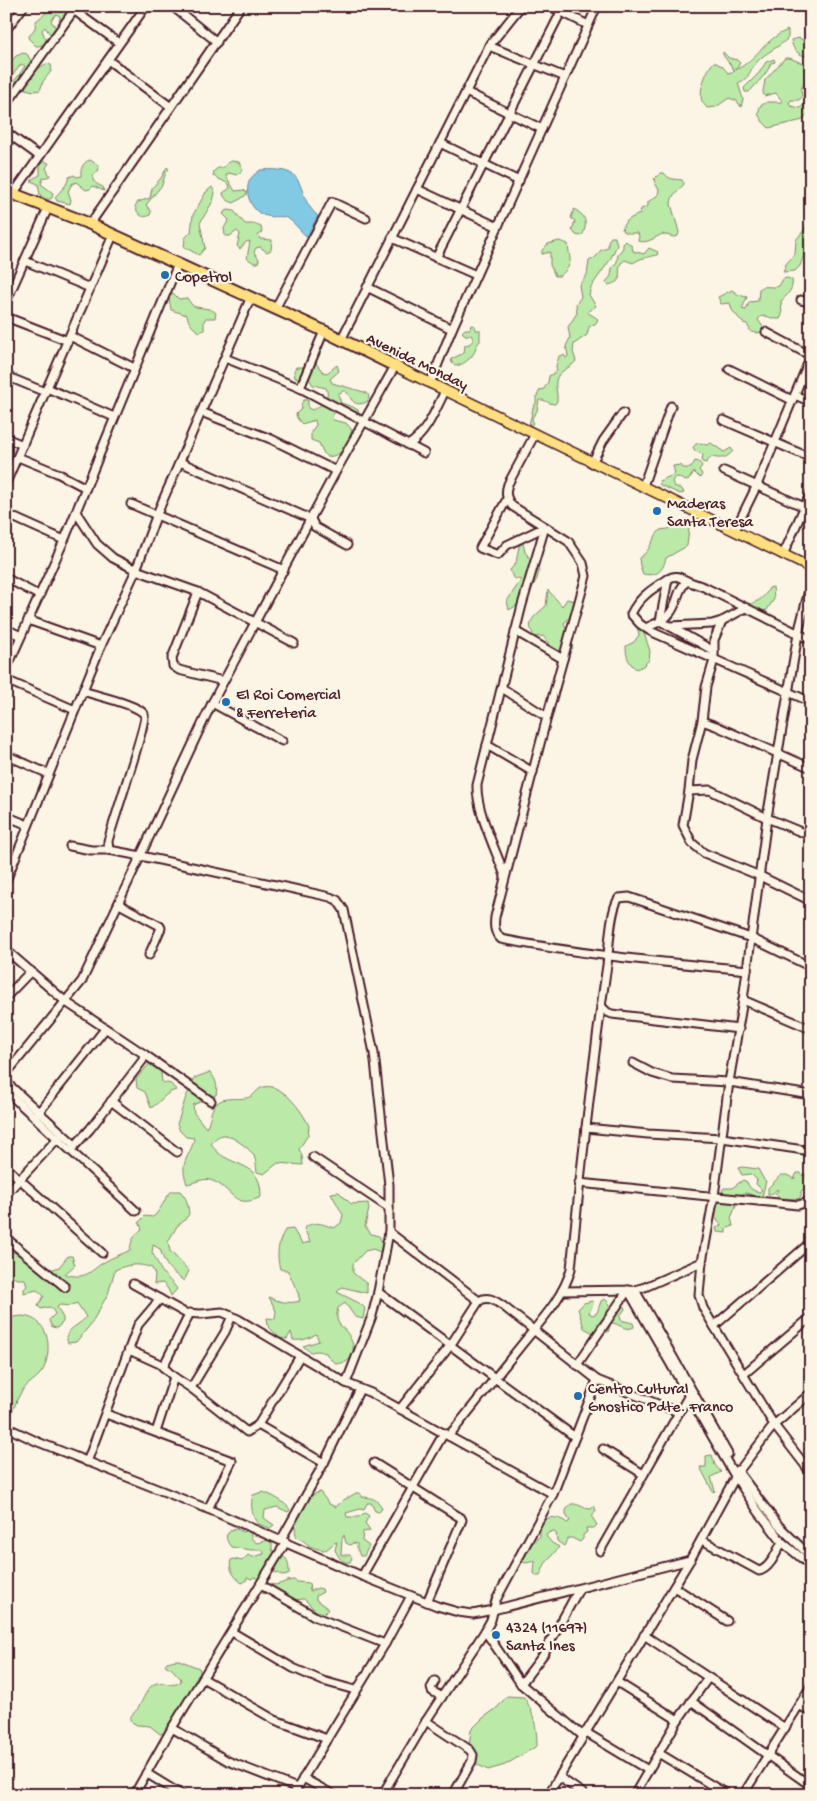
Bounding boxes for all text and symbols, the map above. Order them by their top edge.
marker: Copetrol [159,269,171,281]
place label: Copetrol [175,269,232,288]
street label: Avenida Monday [362,330,471,396]
place label: Maderas Santa Teresa [667,496,754,533]
marker: Maderas Santa Teresa [651,505,663,517]
place label: El Roi Comercial & Ferreteria [236,687,341,724]
marker: El Roi Comercial & Ferreteria [220,696,232,708]
place label: Centro Cultural Gnostico Pdte. Franco [588,1381,733,1418]
marker: Centro Cultural Gnostico Pdte. Franco [572,1390,584,1402]
place label: 4324 (11697) Santa Ines [506,1620,588,1657]
marker: 4324 (11697) Santa Ines [490,1629,502,1641]

